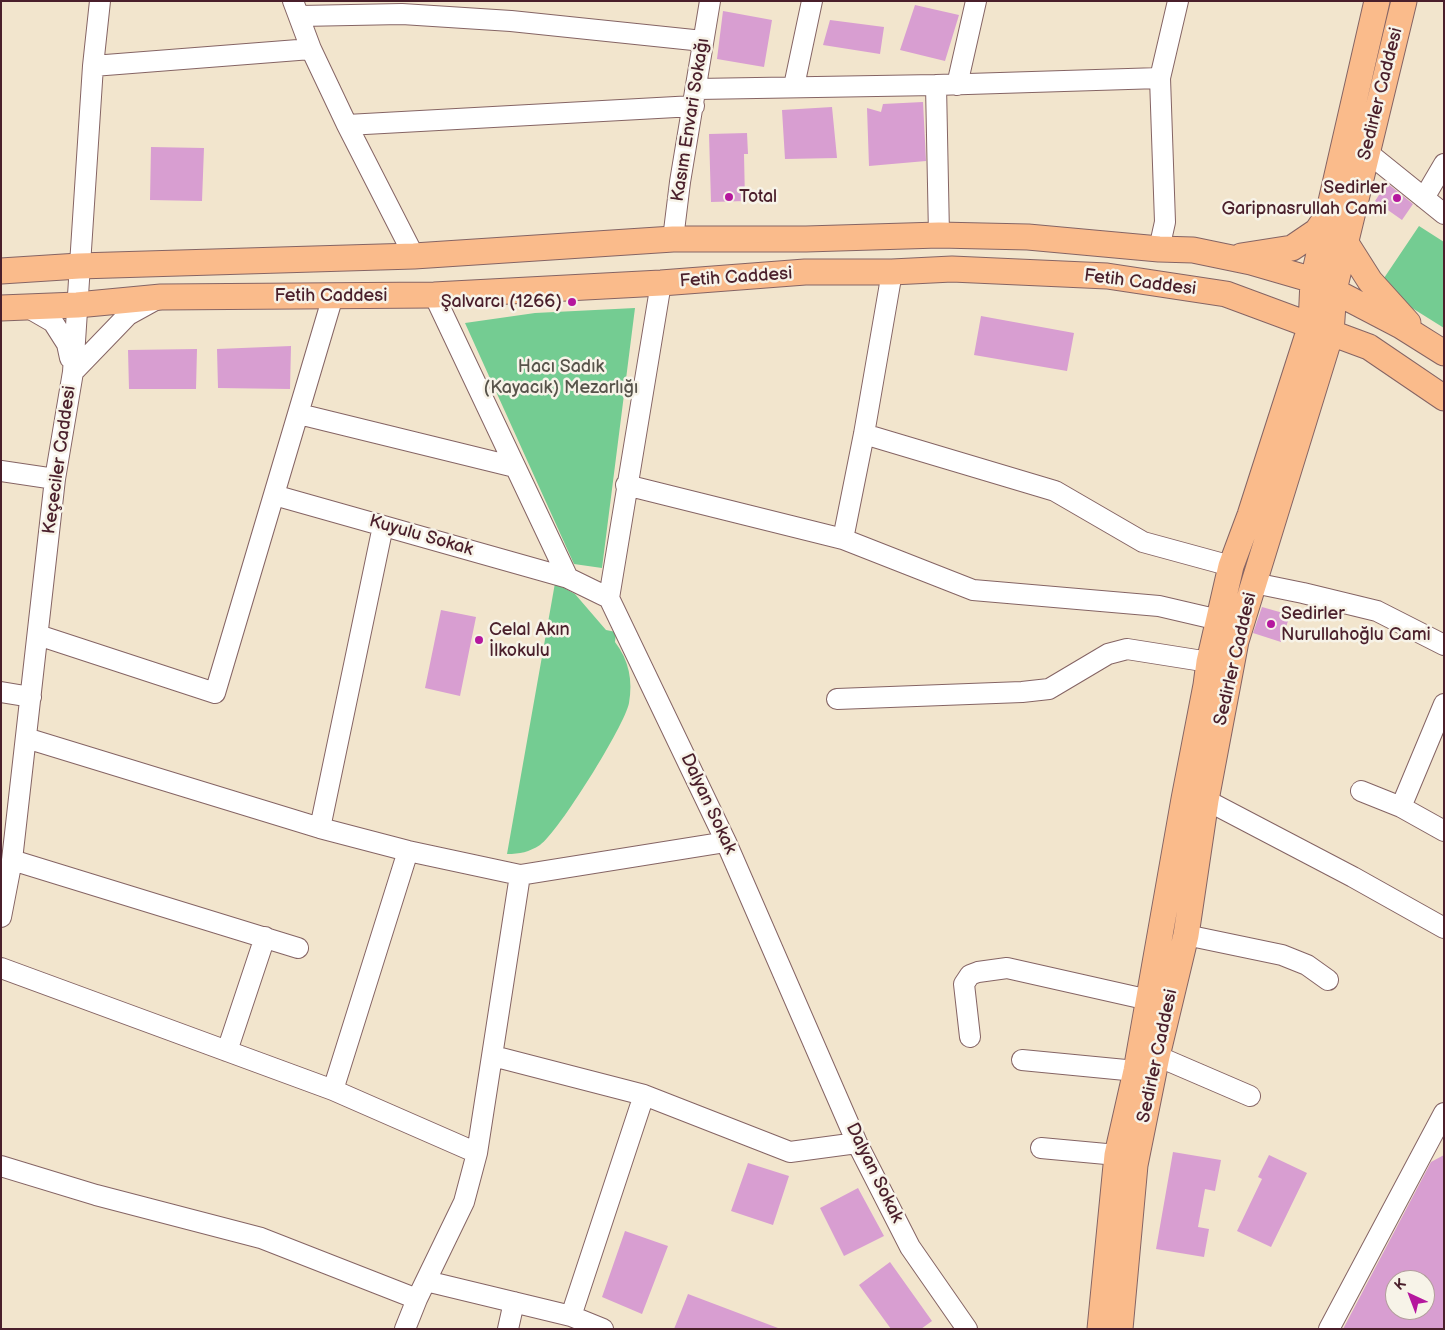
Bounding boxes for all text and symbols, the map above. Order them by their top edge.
street label: Sedirler Caddesi [1354,25,1408,163]
street label: Kasım Envari Sokağı [667,37,715,203]
place label: Sedirler Garipnasrullah Cami [1221,177,1387,220]
place label: Total [739,186,777,208]
marker: Total [723,191,735,203]
marker: Sedirler Garipnasrullah Cami [1391,192,1403,204]
street label: Fetih Caddesi [679,263,793,293]
street label: Fetih Caddesi [1083,265,1197,301]
street label: Fetih Caddesi [275,285,387,307]
place label: Şalvarcı (1266) [441,291,562,313]
marker: Şalvarcı (1266) [566,296,578,308]
park label: Hacı Sadık (Kayacık) Mezarlığı [484,356,638,398]
street label: Keçeciler Caddesi [39,384,81,536]
street label: Kuyulu Sokak [367,511,475,561]
street label: Sedirler Caddesi [1210,590,1262,728]
place label: Sedirler Nurullahoğlu Cami [1281,603,1431,646]
marker: Sedirler Nurullahoğlu Cami [1265,618,1277,630]
place label: Celal Akın İlkokulu [489,619,570,662]
marker: Celal Akın İlkokulu [473,634,485,646]
street label: Dalyan Sokak [675,750,741,858]
street label: Sedirler Caddesi [1133,987,1183,1125]
street label: Dalyan Sokak [840,1119,908,1227]
north arrow [1385,1270,1435,1320]
text: K [1391,1275,1409,1294]

